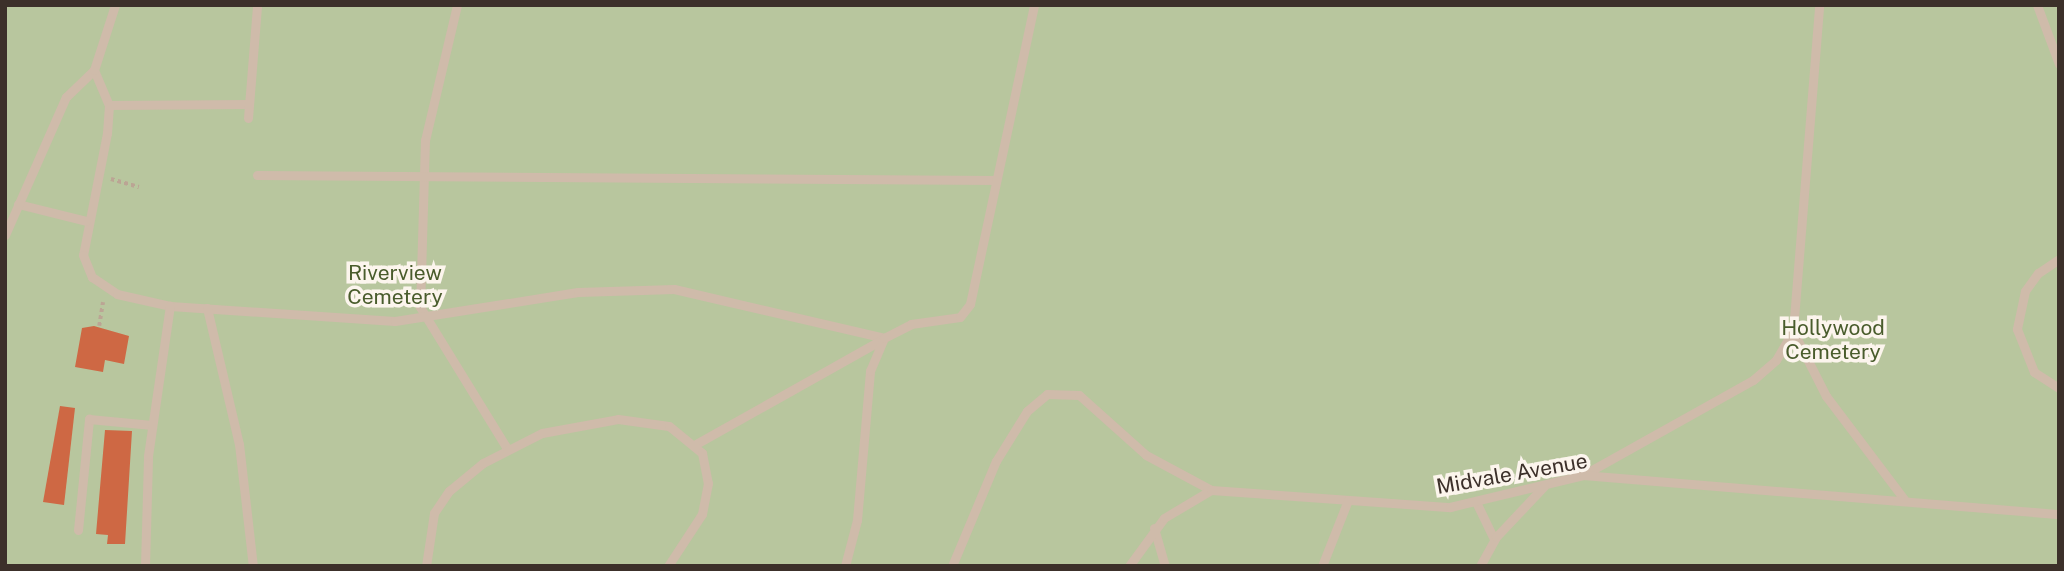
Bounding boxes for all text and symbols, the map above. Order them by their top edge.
park label: Riverview Cemetery [347,260,443,310]
park label: Hollywood Cemetery [1781,315,1885,365]
street label: Midvale Avenue [1434,448,1590,500]

